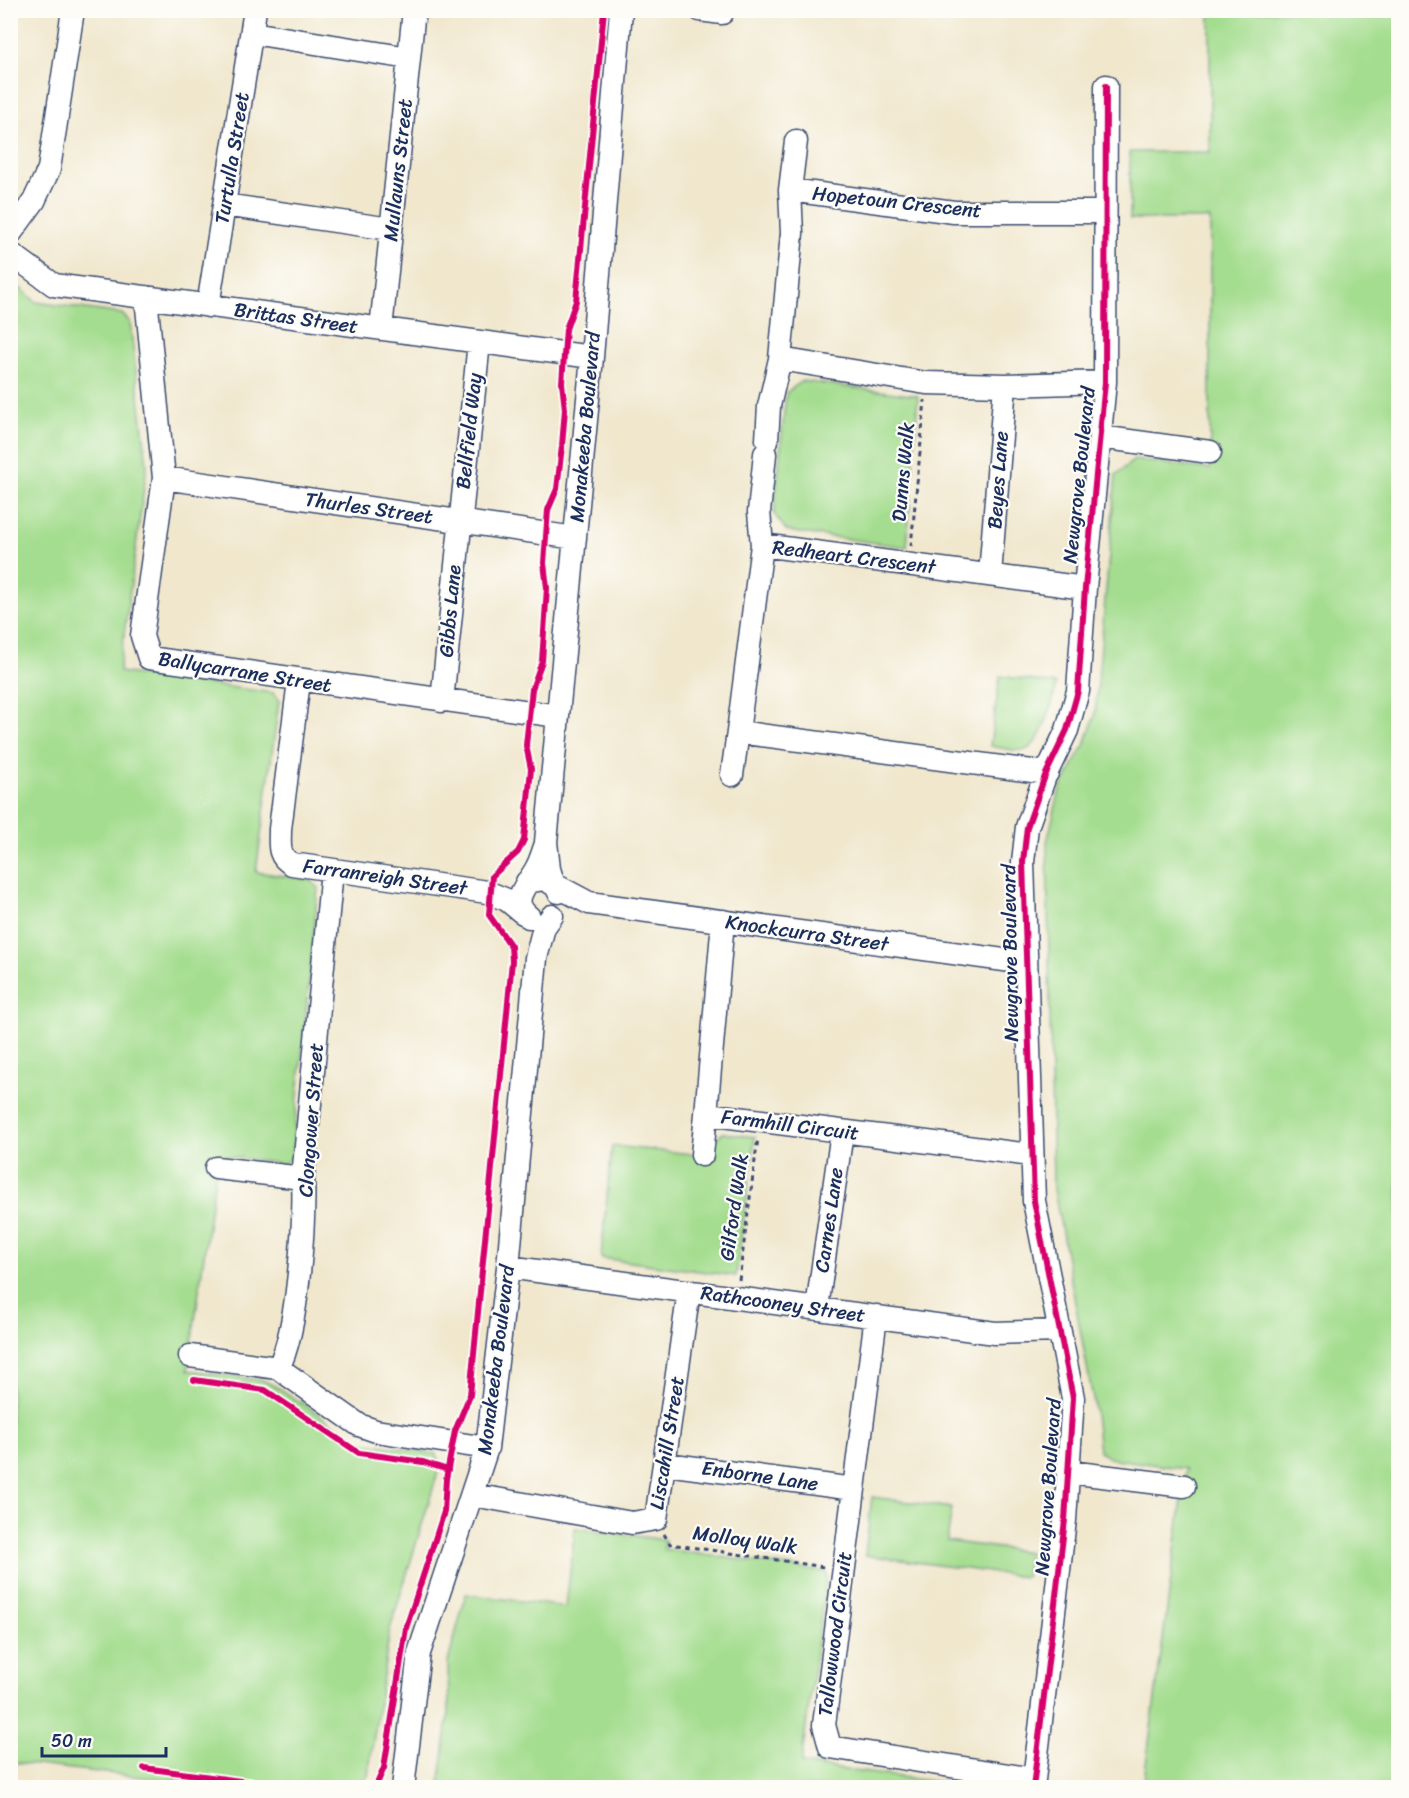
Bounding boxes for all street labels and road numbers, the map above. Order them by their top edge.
street label: Turtulla Street [204,89,260,226]
street label: Mullauns Street [373,97,423,243]
street label: Hopetoun Crescent [811,176,984,228]
street label: Brittas Street [232,292,360,344]
street label: Monakeeba Boulevard [559,329,611,524]
street label: Bellfield Way [445,371,493,491]
street label: Newgrove Boulevard [1052,383,1106,565]
street label: Dunns Walk [881,420,925,523]
street label: Beyes Lane [977,430,1019,530]
street label: Thurles Street [303,482,436,534]
street label: Redheart Crescent [770,530,939,584]
street label: Gibbs Lane [429,563,472,659]
street label: Ballycarrane Street [156,641,335,703]
street label: Farranreigh Street [301,848,470,906]
street label: Newgrove Boulevard [991,863,1029,1042]
street label: Knockcurra Street [723,904,892,962]
street label: Clongower Street [288,1042,334,1198]
street label: Farmhill Circuit [719,1099,861,1151]
street label: Gilford Walk [709,1151,759,1263]
street label: Carnes Lane [804,1165,854,1275]
street label: Monakeeba Boulevard [467,1262,525,1457]
street label: Rathcooney Street [699,1275,868,1333]
street label: Liscahill Street [639,1373,695,1512]
street label: Newgrove Boulevard [1024,1396,1072,1577]
street label: Enborne Lane [699,1450,821,1502]
street label: Molloy Walk [690,1515,800,1565]
street label: Tallowwood Circuit [808,1549,862,1718]

